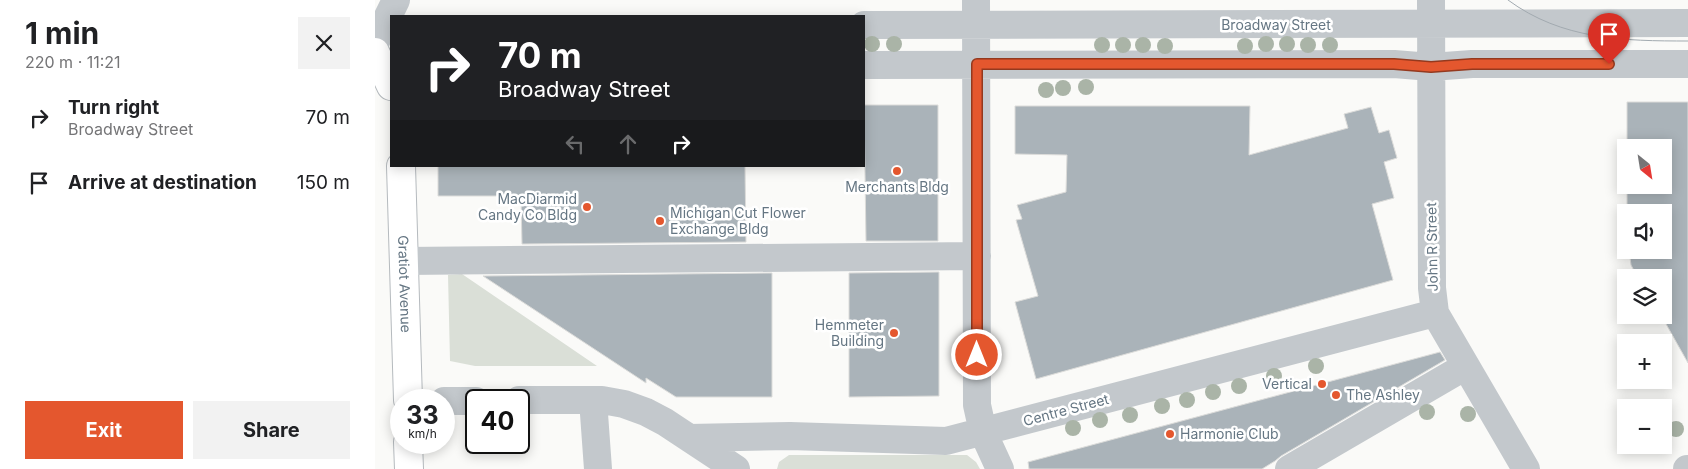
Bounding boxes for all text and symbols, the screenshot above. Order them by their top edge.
pin [1588,13,1630,64]
text: 1 min [25,15,99,51]
street label: Broadway Street [1221,16,1331,33]
button: close [298,17,350,69]
icon: arrive [1595,20,1623,48]
text: 70 m [498,34,582,76]
icon: right [415,35,480,100]
text: 220 m · 11:21 [25,52,121,72]
text: Broadway Street [498,76,670,102]
text: Turn right [68,96,159,119]
icon: right [25,104,53,132]
text: 70 m [306,106,350,129]
text: Broadway Street [68,119,193,139]
icon: left [561,130,589,158]
icon: ahead [614,130,642,158]
icon: right [667,130,695,158]
north arrow [1617,139,1673,194]
map controls [1617,139,1672,454]
marker: Merchants Bldg [891,165,903,177]
icon: arrive [25,169,53,197]
text: Arrive at destination [68,171,257,194]
text: 150 m [297,171,350,194]
place label: Merchants Bldg [845,178,949,195]
place label: MacDiarmid Candy Co Bldg [478,190,577,223]
marker: MacDiarmid Candy Co Bldg [581,201,593,213]
street label: John R Street [1422,202,1441,292]
place label: Michigan Cut Flower Exchange Bldg [670,204,806,237]
button: sound [1617,204,1672,259]
marker: Michigan Cut Flower Exchange Bldg [654,215,666,227]
street label: Gratiot Avenue [395,235,415,333]
button: layers [1617,269,1672,324]
place label: Hemmeter Building [815,316,884,349]
marker: Hemmeter Building [888,327,900,339]
position arrow [950,328,1002,380]
button: + [1617,334,1672,389]
place label: Vertical [1262,375,1312,392]
marker: Vertical [1316,378,1328,390]
place label: The Ashley [1346,386,1420,403]
speed limit sign: 40 [465,389,530,454]
marker: The Ashley [1330,389,1342,401]
street label: Centre Street [1021,390,1111,429]
button: − [1617,399,1672,454]
text: 33 [406,400,439,430]
button: Exit [25,401,183,459]
button: Share [193,401,350,459]
place label: Harmonie Club [1180,425,1279,442]
text: km/h [408,426,437,441]
marker: Harmonie Club [1164,428,1176,440]

